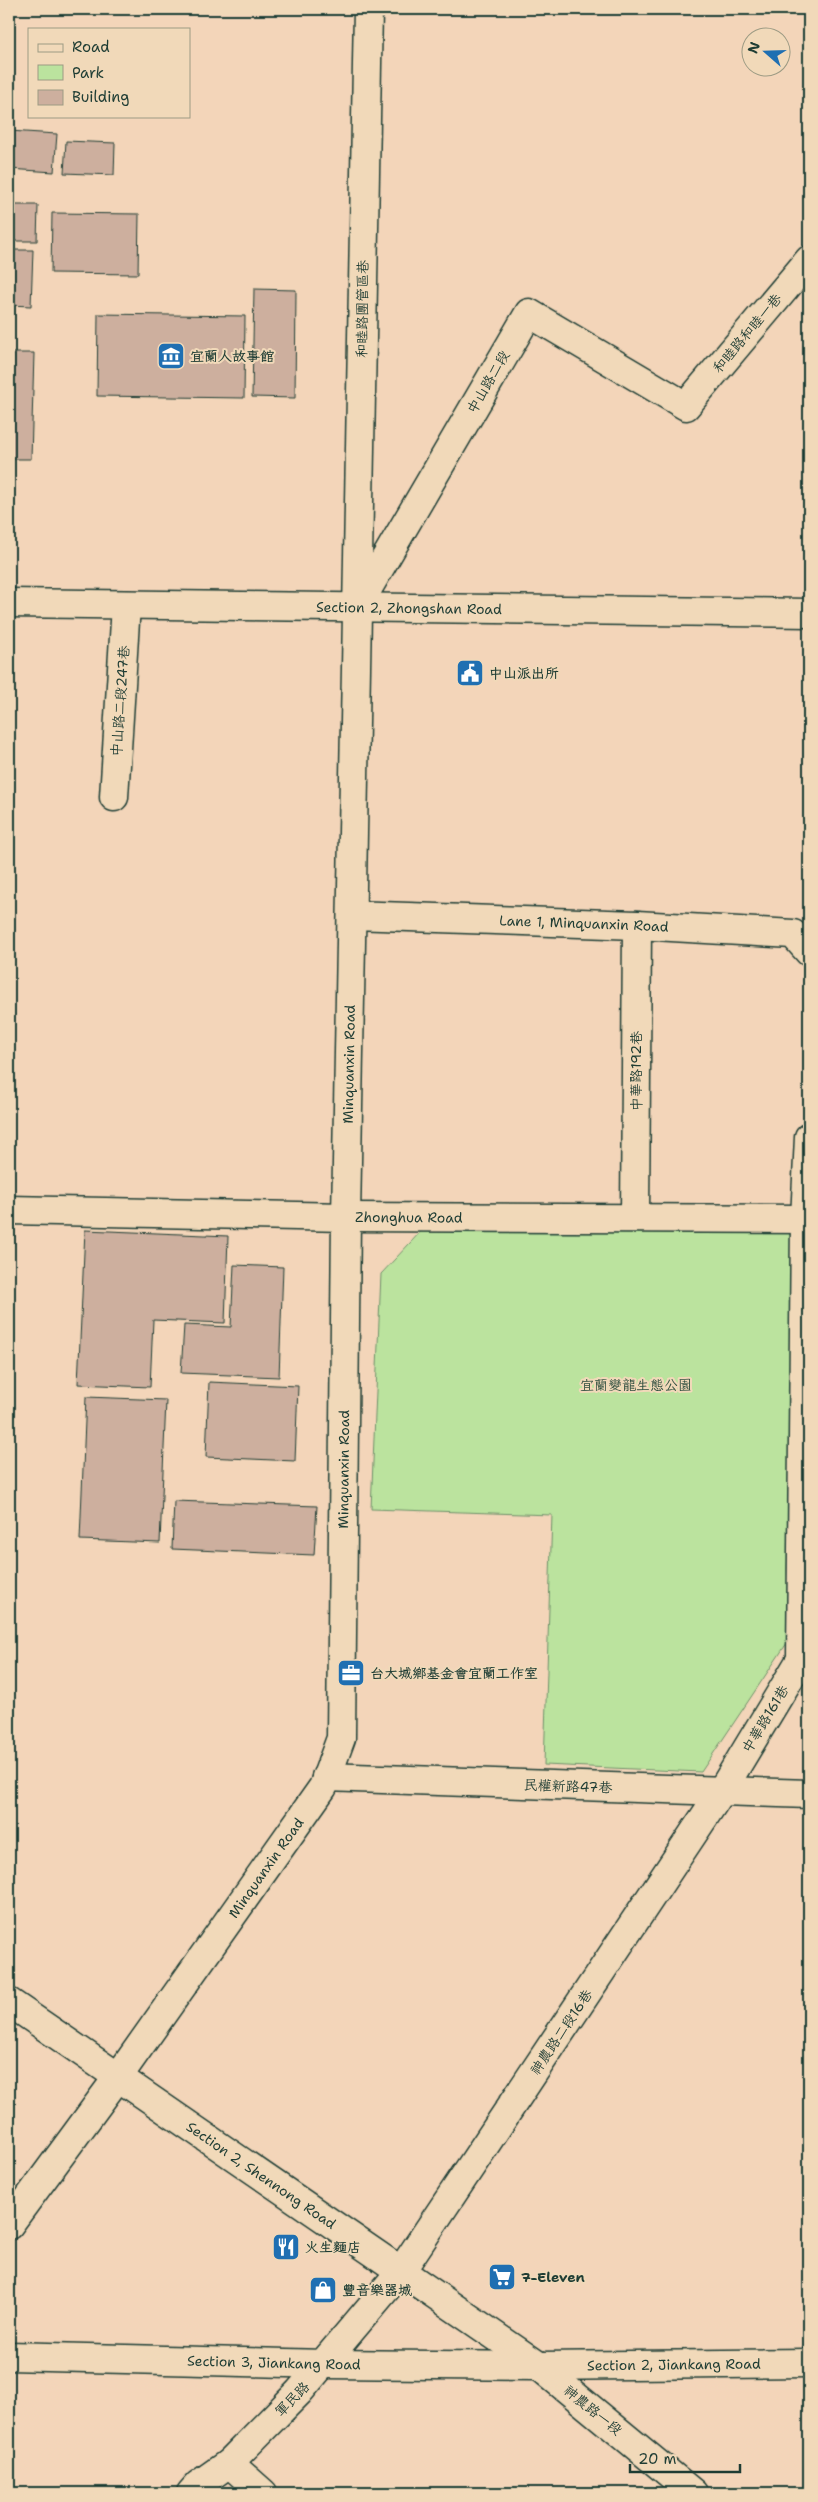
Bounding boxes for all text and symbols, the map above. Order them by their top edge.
legend [28,28,190,118]
north arrow [740,28,790,78]
text: Road [72,37,110,57]
text: N [743,39,764,56]
text: Park [72,63,104,83]
text: Building [72,87,129,107]
street label: 和睦路團管區巷 [352,259,372,358]
street label: 和睦路和睦一巷 [709,289,786,376]
museum icon: 宜蘭人故事館 [156,341,186,371]
place label: 宜蘭人故事館 [190,347,274,365]
street label: 中山路二段 [463,347,513,417]
street label: Section 2, Zhongshan Road [316,598,502,618]
street label: 中山路二段247巷 [107,644,133,757]
public building icon: 中山派出所 [455,658,485,688]
place label: 中山派出所 [489,664,559,682]
street label: Lane 1, Minquanxin Road [499,911,669,936]
street label: Minquanxin Road [339,1004,359,1124]
street label: 中華路192巷 [627,1030,645,1111]
street label: Zhonghua Road [355,1208,463,1227]
park label: 宜蘭變龍生態公園 [580,1376,692,1394]
street label: Minquanxin Road [334,1409,353,1529]
office icon: 台大城鄉基金會宜蘭工作室 [336,1658,366,1688]
place label: 台大城鄉基金會宜蘭工作室 [370,1664,538,1682]
street label: 中華路161巷 [738,1681,793,1756]
street label: 民權新路47巷 [523,1775,614,1797]
street label: Minquanxin Road [224,1814,308,1922]
street label: 神農路二段16巷 [526,1985,597,2078]
street label: Section 2, Shennong Road [183,2118,340,2233]
restaurant icon: 火生麵店 [271,2232,301,2262]
place label: 火生麵店 [305,2238,361,2256]
supermarket icon: 7-Eleven [487,2262,517,2292]
place label: 7-Eleven [521,2268,585,2286]
shop icon: 豐音樂器城 [308,2275,338,2305]
place label: 豐音樂器城 [342,2281,412,2299]
street label: Section 3, Jiankang Road [187,2352,361,2373]
street label: Section 2, Jiankang Road [587,2355,761,2374]
street label: 軍民路 [271,2378,313,2420]
street label: 神農路一段 [560,2381,626,2439]
scale bar [630,2442,740,2474]
text: 20 m [638,2449,677,2469]

